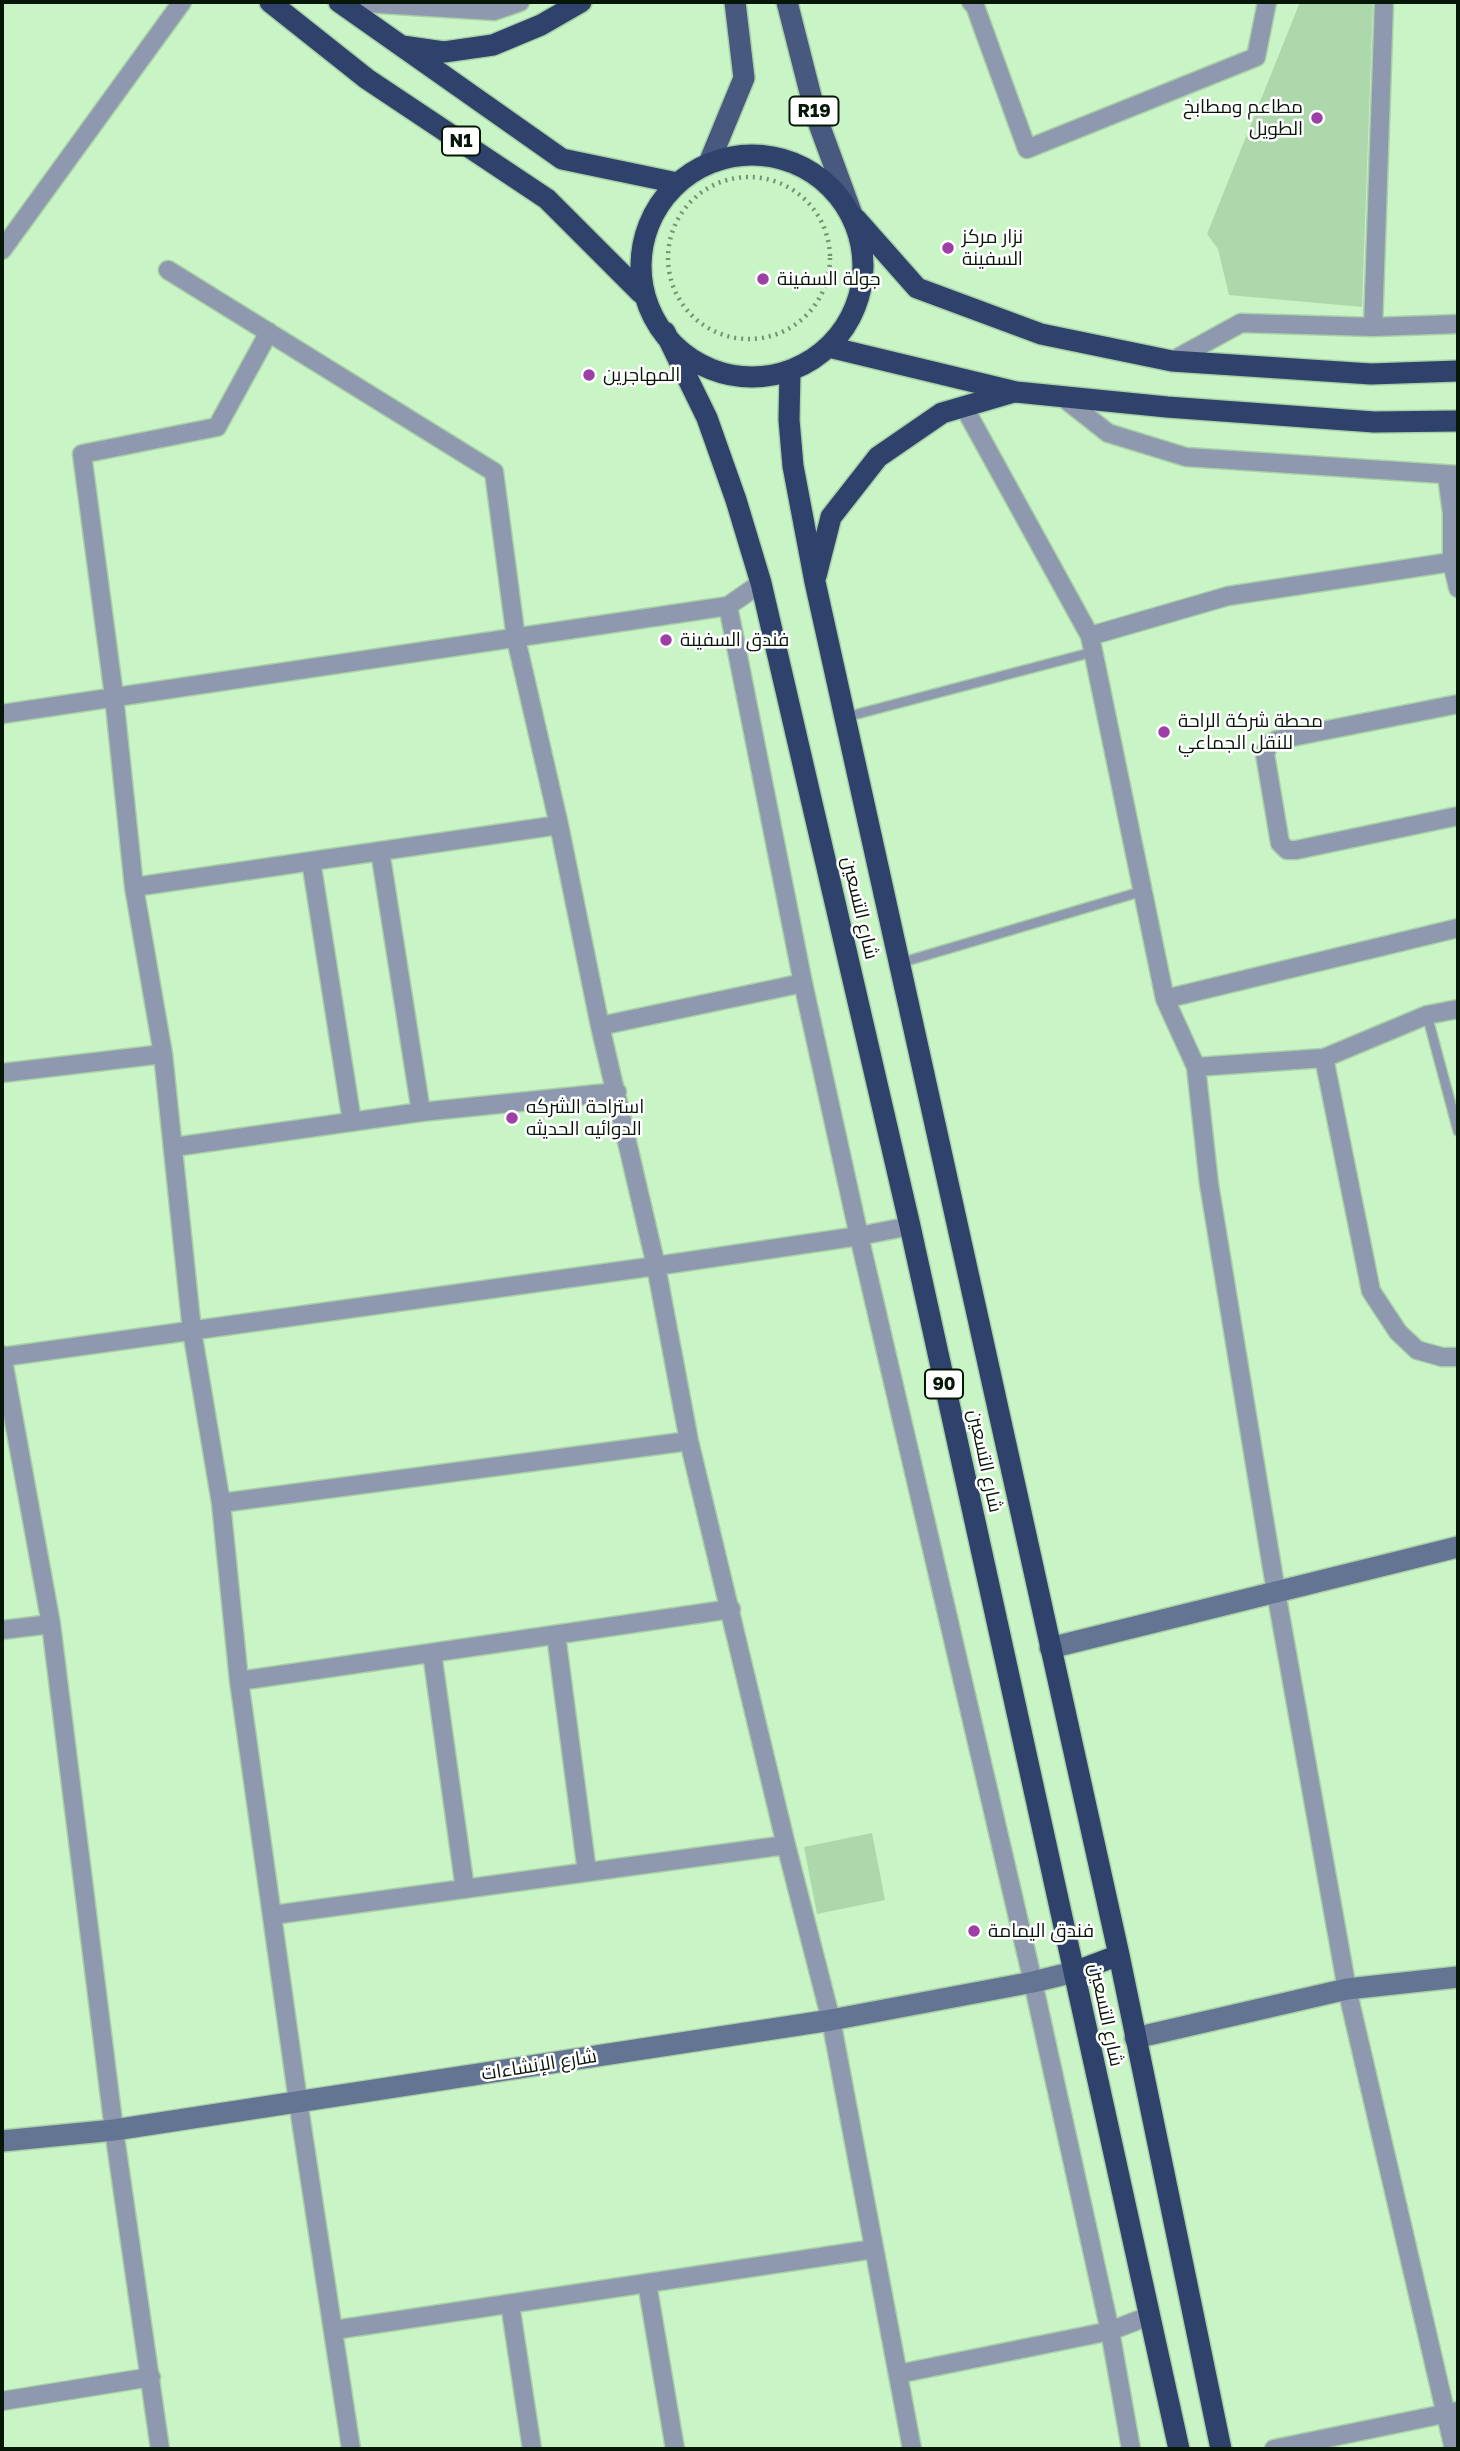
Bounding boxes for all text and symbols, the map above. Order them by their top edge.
road number: R19 [790,96,838,126]
place label: مطاعم ومطابخ الطويل [1183,96,1303,140]
marker: مطاعم ومطابخ الطويل [1309,110,1325,126]
road number: N1 [442,126,480,156]
place label: نزار مركز السفينة [962,226,1023,270]
marker: نزار مركز السفينة [940,240,956,256]
place label: جولة السفينة [777,268,880,290]
marker: جولة السفينة [755,271,771,287]
place label: المهاجرين [603,364,680,386]
marker: المهاجرين [581,367,597,383]
place label: فندق السفينة [680,629,789,651]
marker: فندق السفينة [658,632,674,648]
place label: محطة شركة الراحة للنقل الجماعي [1178,710,1323,754]
marker: محطة شركة الراحة للنقل الجماعي [1156,724,1172,740]
street label: شارع التسعين [837,854,883,962]
place label: استراحة الشركه الدوائيه الحديثه [526,1096,644,1140]
marker: استراحة الشركه الدوائيه الحديثه [504,1110,520,1126]
road number: 90 [925,1370,963,1399]
street label: شارع التسعين [963,1407,1007,1515]
place label: فندق اليمامة [988,1920,1094,1942]
marker: فندق اليمامة [966,1923,982,1939]
street label: شارع التسعين [1084,1961,1128,2069]
street label: شارع الإنشاءات [480,2045,598,2085]

